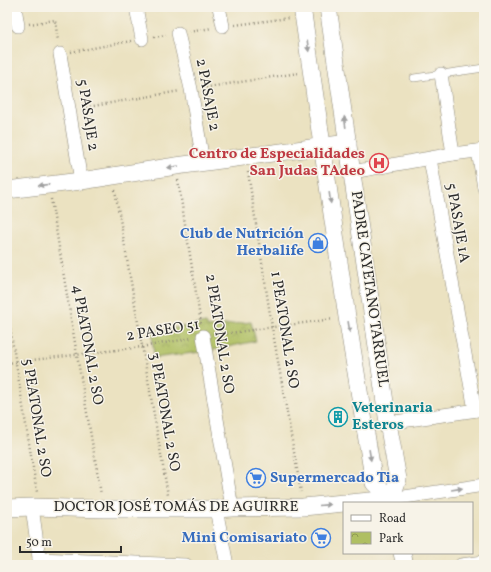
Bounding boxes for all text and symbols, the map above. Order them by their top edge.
one-way arrow [305,40,311,52]
street label: 2 PASAJE 2 [190,57,224,133]
street label: 5 PASAJE 2 [71,78,103,152]
one-way arrow [342,116,348,128]
place label: Centro de Especialidades San Judas TAdeo [189,144,365,182]
hospital icon: Centro de Especialidades San Judas TAdeo [368,152,390,174]
one-way arrow [167,164,179,170]
street label: 5 PASAJE 1A [440,181,474,265]
one-way arrow [38,182,50,188]
street label: PADRE CAYETANO TARRUEL [345,189,393,389]
one-way arrow [327,192,333,204]
place label: Club de Nutrición Herbalife [180,224,304,262]
shop icon: Club de Nutrición Herbalife [307,232,329,254]
street label: 1 PEATONAL 2 SO [264,270,304,390]
street label: 2 PEATONAL 2 SO [199,273,239,395]
street label: 4 PEATONAL 2 SO [66,283,108,407]
street label: 2 PASEO 51 [125,315,201,347]
one-way arrow [346,321,352,333]
street label: 3 PEATONAL 2 SO [143,351,185,473]
street label: 5 PEATONAL 2 SO [16,357,56,479]
place label: Veterinaria Esteros [352,398,433,436]
building icon: Veterinaria Esteros [327,406,349,428]
one-way arrow [367,449,373,461]
supermarket icon: Supermercado Tia [245,467,267,489]
place label: Supermercado Tia [270,468,399,489]
one-way arrow [451,486,463,492]
street label: DOCTOR JOSÉ TOMÁS DE AGUIRRE [54,497,298,518]
one-way arrow [319,501,331,508]
legend [343,502,473,554]
text: Road [379,511,406,527]
supermarket icon: Mini Comisariato [310,527,332,549]
scale bar [20,528,121,554]
place label: Mini Comisariato [181,528,307,549]
text: Park [379,531,404,547]
text: 50 m [26,535,52,551]

